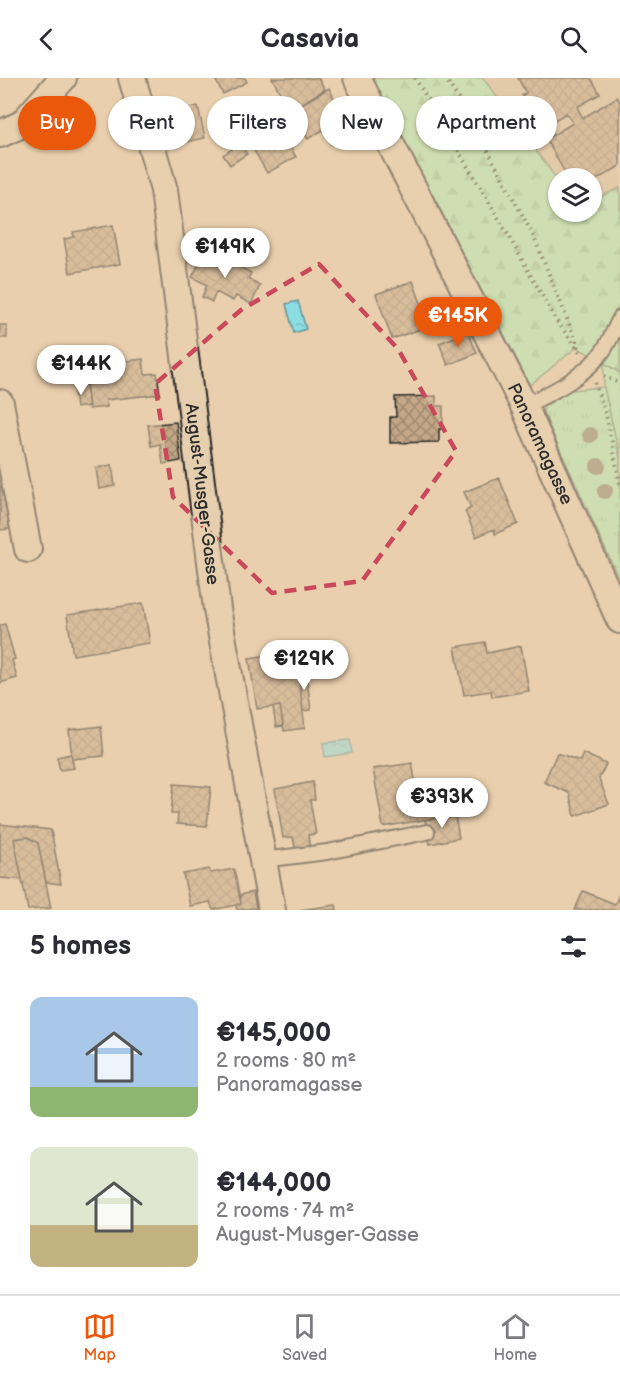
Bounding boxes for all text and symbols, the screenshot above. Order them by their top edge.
icon: back [30,23,63,56]
text: Casavia [261,23,359,55]
icon: search [557,23,590,56]
chip: Buy [18,96,96,150]
chip: Rent [108,96,195,150]
chip: Filters [207,96,308,150]
chip: New [320,96,404,150]
chip: Apartment [416,96,557,150]
map controls [548,168,602,222]
button: layers [548,168,602,222]
pin: €149K [183,228,267,279]
text: €149K [195,235,255,259]
pin: €145K [416,297,500,348]
text: €145K [428,304,488,328]
pin: €144K [39,345,123,396]
text: €144K [51,352,111,376]
street label: Panoramagasse [503,380,577,508]
street label: August-Musger-Gasse [180,402,224,586]
pin: €129K [262,640,346,691]
text: €129K [274,647,334,671]
pin: €393K [400,778,484,829]
text: €393K [410,785,474,809]
icon: filters [557,930,590,963]
text: 5 homes [30,931,131,962]
text: €145,000 [216,1018,331,1049]
icon: home [78,1021,150,1093]
text: 2 rooms · 80 m² [216,1049,356,1073]
text: Panoramagasse [216,1073,362,1097]
text: €144,000 [216,1168,332,1199]
icon: home [78,1171,150,1243]
text: 2 rooms · 74 m² [216,1199,354,1223]
text: August-Musger-Gasse [216,1223,419,1247]
tab: Map [83,1310,116,1365]
tab: Saved [282,1310,327,1365]
tab: Home [493,1310,537,1365]

